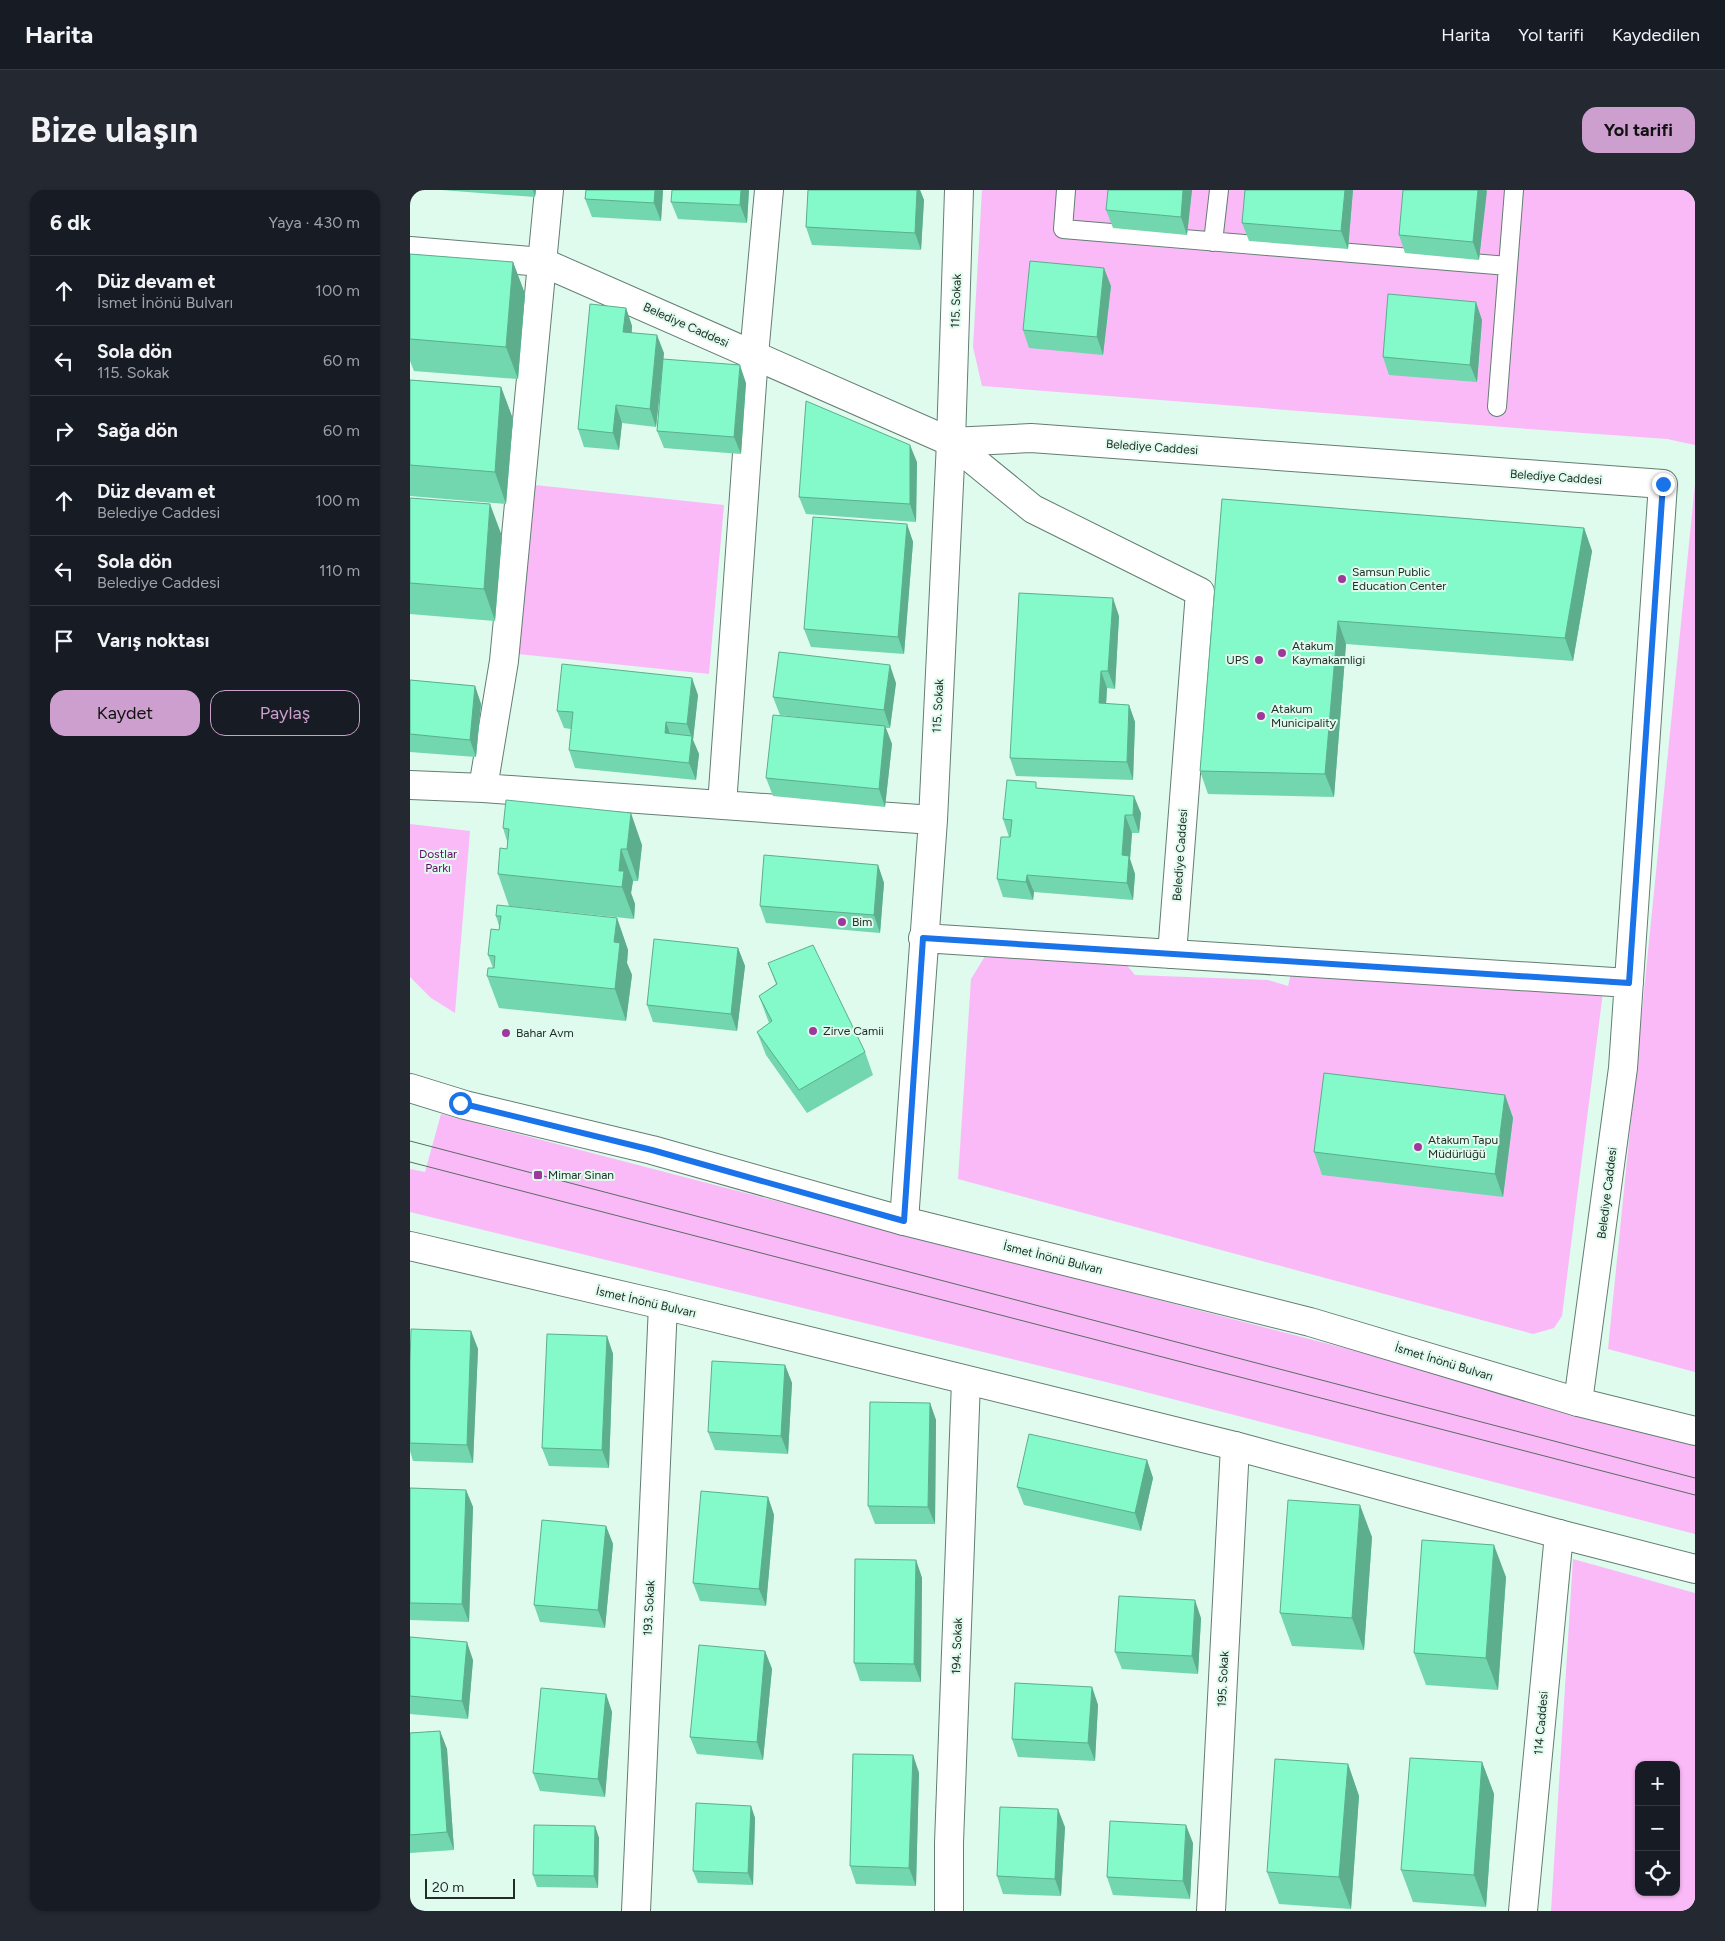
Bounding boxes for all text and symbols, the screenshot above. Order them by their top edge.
text: Harita [25,20,93,49]
text: Harita [1441,24,1490,46]
text: Yol tarifi [1518,24,1584,46]
text: Kaydedilen [1612,24,1700,46]
button: Yol tarifi [1582,107,1695,153]
text: Bize ulaşın [30,109,198,151]
text: 6 dk [50,210,91,235]
text: Yaya · 430 m [268,213,360,232]
text: Düz devam et [97,270,216,293]
street label: 115. Sokak [948,273,964,328]
icon: ahead [50,277,78,305]
text: 100 m [315,281,360,300]
text: İsmet İnönü Bulvarı [97,293,233,312]
street label: Belediye Caddesi [641,300,731,350]
text: Sola dön [97,340,172,363]
icon: left [50,347,78,375]
text: 60 m [323,351,360,370]
text: 115. Sokak [97,363,169,382]
icon: right [50,417,78,445]
text: Sağa dön [97,419,178,442]
text: 60 m [323,421,360,440]
street label: Belediye Caddesi [1105,437,1199,457]
street label: Belediye Caddesi [1509,467,1603,487]
route end [1652,473,1675,496]
text: Düz devam et [97,480,216,503]
icon: ahead [50,487,78,515]
text: 100 m [315,491,360,510]
text: Belediye Caddesi [97,503,220,522]
text: Sola dön [97,550,172,573]
icon: left [50,557,78,585]
text: 110 m [319,561,360,580]
place label: Samsun Public Education Center [1352,565,1446,593]
text: Belediye Caddesi [97,573,220,592]
marker: Samsun Public Education Center [1336,573,1348,585]
icon: arrive [50,627,78,655]
text: Varış noktası [97,629,209,652]
place label: Atakum Kaymakamligi [1292,639,1365,667]
marker: Atakum Kaymakamligi [1276,647,1288,659]
place label: UPS [1226,653,1249,667]
marker: UPS [1253,654,1265,666]
street label: 115. Sokak [930,678,946,733]
button: Kaydet [50,690,200,736]
button: Paylaş [210,690,360,736]
place label: Atakum Municipality [1271,702,1337,730]
marker: Atakum Municipality [1255,710,1267,722]
street label: Belediye Caddesi [1170,808,1190,902]
park label: Dostlar Parkı [419,847,457,875]
place label: Bim [852,915,872,929]
marker: Bim [836,916,848,928]
place label: Zirve Camii [823,1024,884,1038]
marker: Zirve Camii [807,1025,819,1037]
place label: Bahar Avm [516,1026,574,1040]
marker: Bahar Avm [500,1027,512,1039]
route start [449,1092,472,1115]
place label: Atakum Tapu Müdürlüğü [1428,1133,1498,1161]
marker: Atakum Tapu Müdürlüğü [1412,1141,1424,1153]
street label: Belediye Caddesi [1594,1146,1620,1240]
place label: Mimar Sinan [548,1168,614,1182]
marker: Mimar Sinan [532,1169,544,1181]
street label: İsmet İnönü Bulvarı [1002,1239,1104,1277]
street label: İsmet İnönü Bulvarı [595,1284,697,1320]
street label: İsmet İnönü Bulvarı [1393,1340,1495,1384]
street label: 193. Sokak [641,1580,657,1636]
street label: 194. Sokak [949,1617,965,1675]
street label: 195. Sokak [1215,1650,1231,1707]
street label: 114 Caddesi [1531,1690,1551,1756]
map controls [1635,1761,1680,1896]
button: + [1635,1761,1680,1806]
button: − [1635,1806,1680,1851]
button: locate [1635,1851,1680,1896]
scale bar [425,1876,515,1899]
text: 20 m [432,1879,464,1896]

